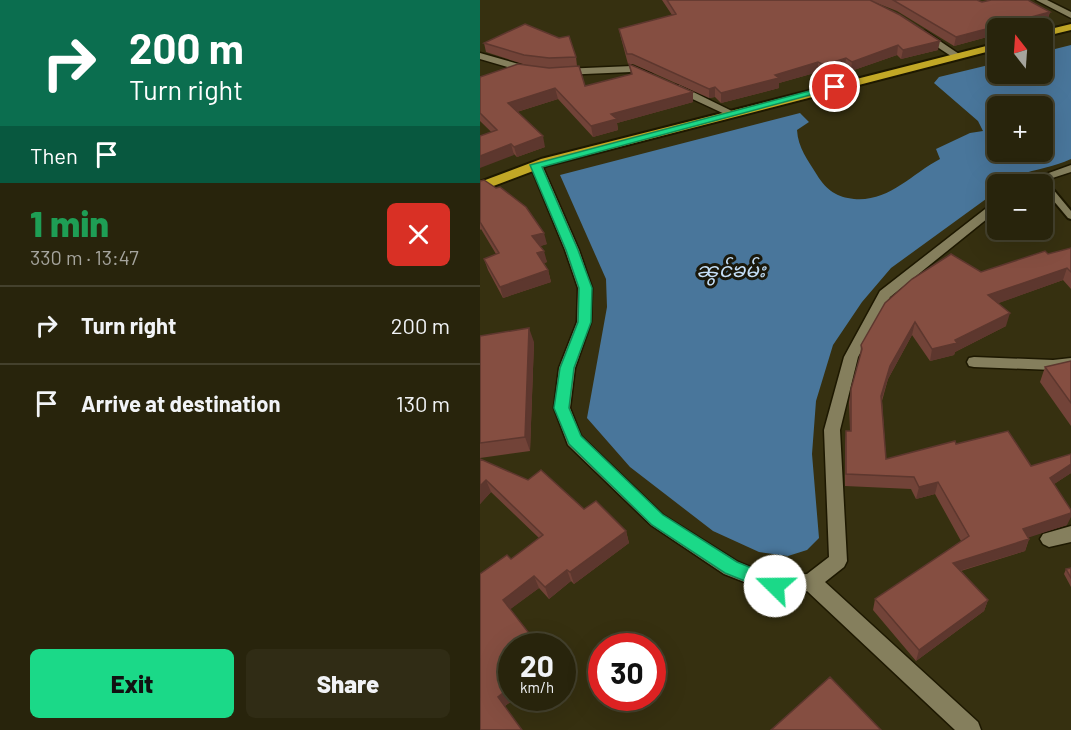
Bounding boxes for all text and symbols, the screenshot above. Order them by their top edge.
north arrow [987,18,1053,84]
map controls [987,18,1053,240]
text: 200 m [129,22,244,72]
icon: right [30,24,108,102]
pin [809,61,860,112]
icon: arrive [818,70,851,103]
text: Turn right [129,73,243,105]
button: + [987,96,1053,162]
icon: arrive [90,138,123,171]
text: Then [30,142,78,168]
button: − [987,174,1053,240]
text: 1 min [30,201,109,244]
button: close [387,203,450,266]
text: 330 m · 13:47 [30,245,139,269]
water label: ၼွင်ၶမ်း [696,256,767,286]
icon: right [30,309,63,342]
text: Turn right [81,312,176,338]
text: 200 m [391,312,450,338]
icon: arrive [30,387,63,420]
text: Arrive at destination [81,390,280,416]
text: 130 m [396,390,450,416]
position arrow [743,554,807,618]
speed limit sign: 30 [588,633,666,711]
text: 20 [520,647,554,683]
button: Exit [30,649,234,718]
button: Share [246,649,450,718]
text: km/h [520,678,554,696]

